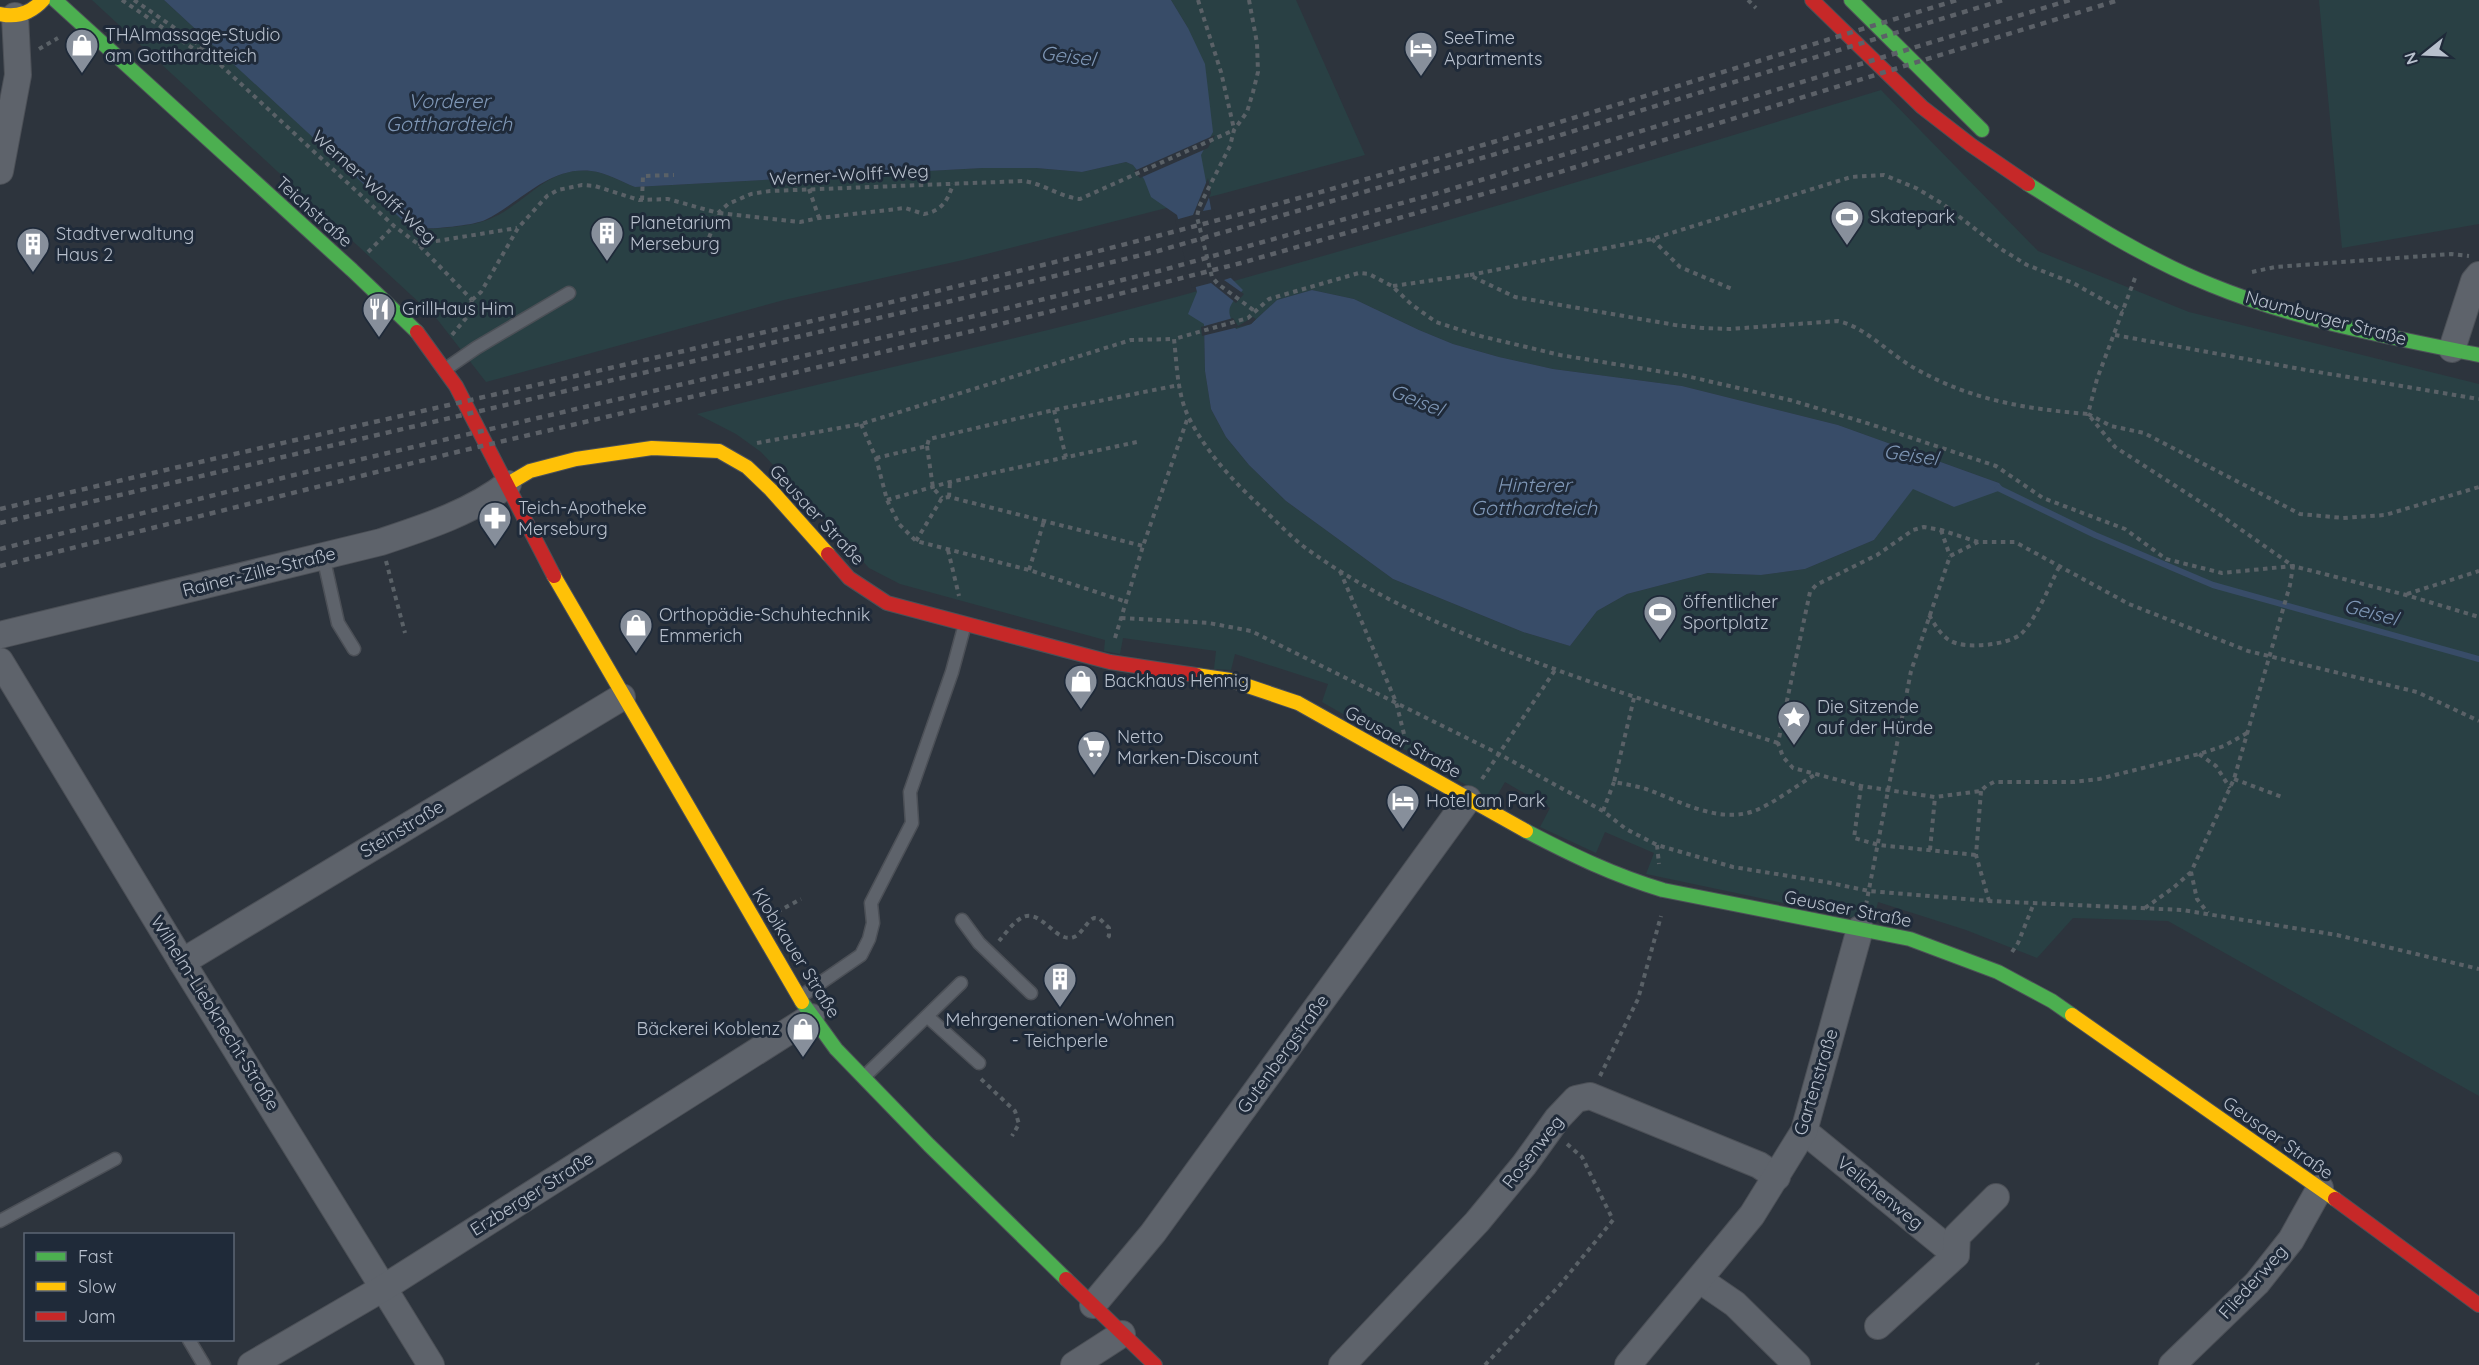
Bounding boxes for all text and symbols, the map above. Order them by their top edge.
place label: THAImassage-Studio am Gotthardtteich [105,23,280,67]
north arrow [2395,24,2455,84]
place label: SeeTime Apartments [1444,26,1542,70]
shop icon: THAImassage-Studio am Gotthardtteich [64,27,100,74]
hotel icon: SeeTime Apartments [1403,30,1439,77]
water label: Geisel [1039,40,1099,72]
text: N [2399,50,2422,67]
water label: Vorderer Gotthardteich [386,88,513,136]
street label: Werner-Wolff-Weg [307,125,441,248]
street label: Werner-Wolff-Weg [769,159,929,190]
street label: Teichstraße [271,171,358,252]
sports icon: Skatepark [1829,199,1865,246]
place label: Skatepark [1870,205,1955,228]
place label: Planetarium Merseburg [630,211,731,255]
building icon: Planetarium Merseburg [589,215,625,262]
place label: Stadtverwaltung Haus 2 [56,222,194,266]
building icon: Stadtverwaltung Haus 2 [15,226,51,273]
street label: Naumburger Straße [2243,285,2409,350]
restaurant icon: GrillHaus Him [361,291,397,338]
place label: GrillHaus Him [402,297,514,320]
water label: Geisel [1387,378,1449,422]
water label: Geisel [1882,438,1942,471]
street label: Geusaer Straße [765,460,870,570]
water label: Hinterer Gotthardteich [1471,472,1598,520]
place label: Teich-Apotheke Merseburg [518,496,647,540]
pharmacy icon: Teich-Apotheke Merseburg [477,500,513,547]
street label: Rainer-Zille-Straße [180,541,338,602]
place label: öffentlicher Sportplatz [1683,590,1778,634]
water label: Geisel [2341,592,2403,631]
sports icon: öffentlicher Sportplatz [1642,594,1678,641]
place label: Orthopädie-Schuhtechnik Emmerich [659,603,870,647]
shop icon: Orthopädie-Schuhtechnik Emmerich [618,607,654,654]
shop icon: Backhaus Hennig [1063,663,1099,710]
place label: Backhaus Hennig [1104,669,1249,692]
place label: Die Sitzende auf der Hürde [1817,695,1933,739]
place icon: Die Sitzende auf der Hürde [1776,699,1812,746]
street label: Geusaer Straße [1341,700,1465,783]
place label: Netto Marken-Discount [1117,725,1259,769]
supermarket icon: Netto Marken-Discount [1076,729,1112,776]
hotel icon: Hotel am Park [1385,783,1421,830]
place label: Hotel am Park [1426,789,1545,812]
street label: Steinstraße [356,795,448,863]
street label: Klobikauer Straße [747,883,846,1022]
street label: Geusaer Straße [1782,885,1914,932]
street label: Wilhelm-Liebknecht-Straße [146,911,285,1115]
building icon: Mehrgenerationen-Wohnen - Teichperle [1042,961,1078,1008]
street label: Gutenbergstraße [1232,990,1333,1118]
place label: Mehrgenerationen-Wohnen - Teichperle [945,1008,1175,1052]
shop icon: Bäckerei Koblenz [785,1011,821,1058]
place label: Bäckerei Koblenz [636,1017,780,1040]
street label: Gartenstraße [1788,1026,1843,1138]
street label: Geusaer Straße [2219,1091,2338,1184]
street label: Rosenweg [1497,1110,1568,1193]
street label: Erzberger Straße [466,1146,598,1241]
street label: Veilchenweg [1832,1151,1928,1234]
legend [24,1233,234,1341]
street label: Fliederweg [2213,1240,2292,1324]
text: Fast [78,1245,113,1268]
text: Slow [78,1275,116,1298]
text: Jam [78,1305,116,1328]

